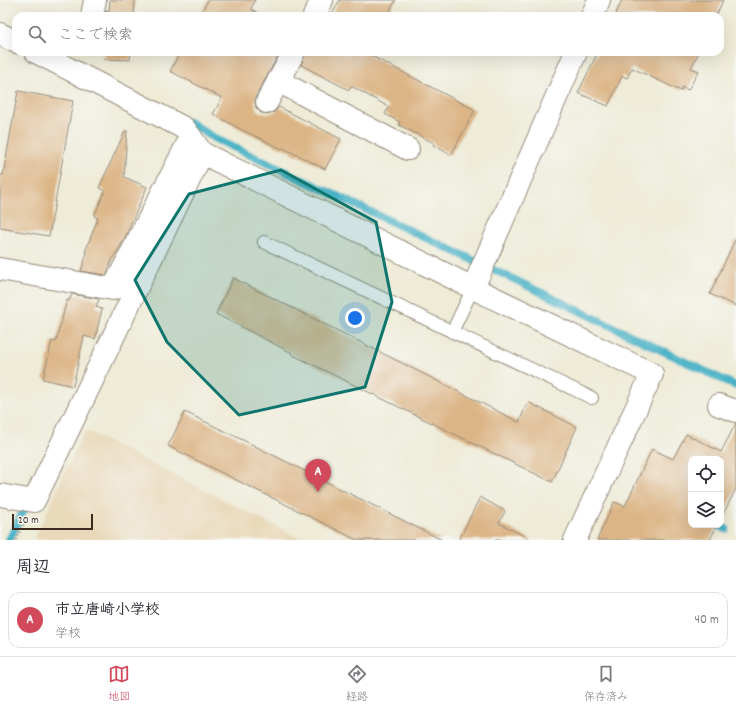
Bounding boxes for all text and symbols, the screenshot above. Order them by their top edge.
search box [12,12,724,56]
icon: search [26,23,48,45]
text: ここで検索 [58,25,133,47]
your location [345,308,365,328]
map controls [688,456,724,528]
button: locate [688,456,724,492]
pin: A [305,459,331,492]
button: layers [688,492,724,528]
scale bar [12,512,93,531]
text: 20 m [18,513,39,529]
text: 周辺 [16,557,50,581]
text: 市立唐崎小学校 [55,600,160,622]
text: A [26,611,34,630]
text: 40 m [695,611,719,630]
text: 学校 [55,625,81,644]
tab: 地図 [108,663,130,706]
tab: 経路 [346,663,368,706]
tab: 保存済み [584,663,628,706]

